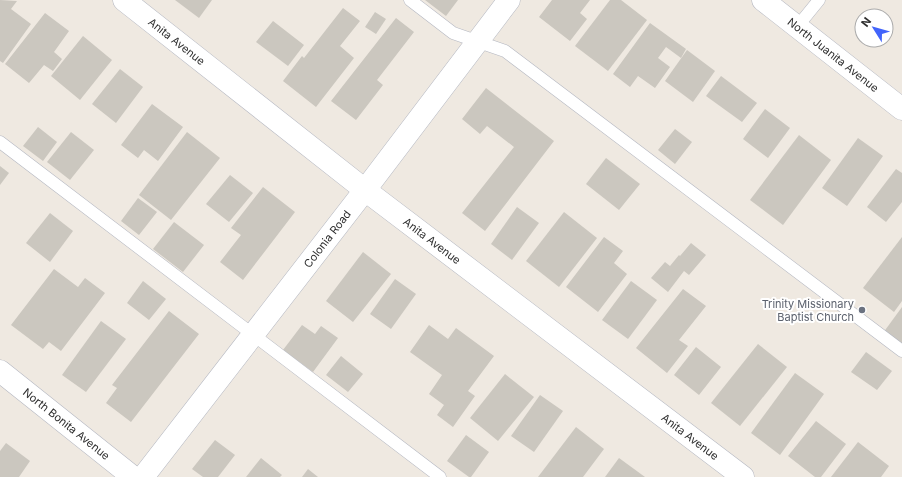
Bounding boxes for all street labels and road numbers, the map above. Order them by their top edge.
street label: Anita Avenue [145,15,208,68]
street label: North Juanita Avenue [785,15,881,95]
street label: Colonia Road [301,207,354,270]
street label: Anita Avenue [401,215,463,267]
street label: North Bonita Avenue [20,385,113,463]
street label: Anita Avenue [659,411,721,463]

